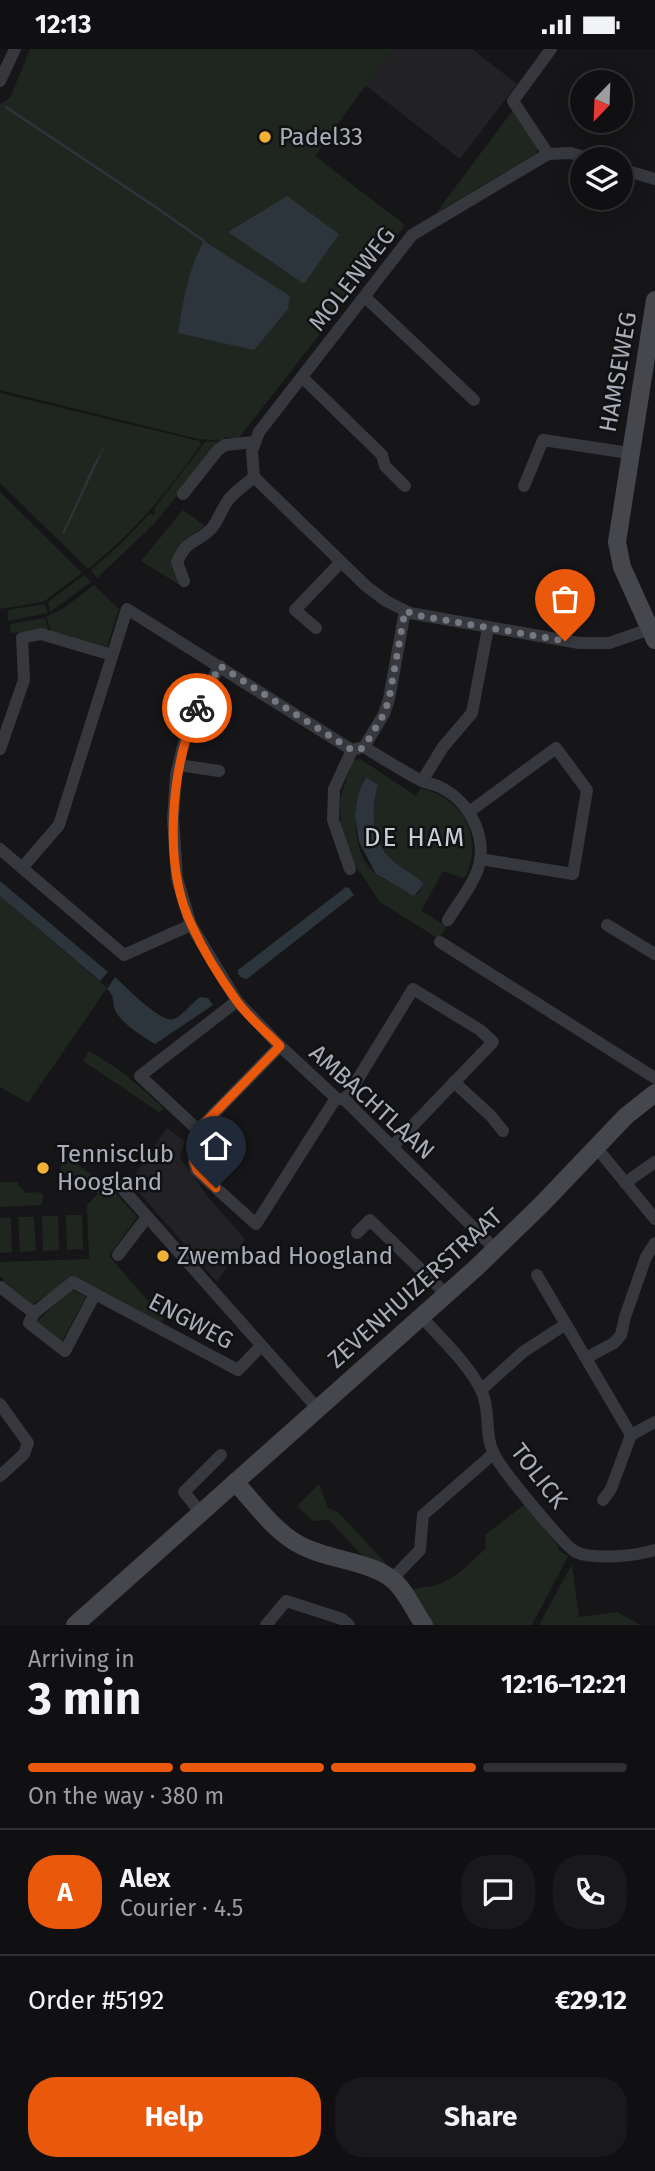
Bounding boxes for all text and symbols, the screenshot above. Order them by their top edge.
text: 12:13 [35,9,91,40]
north arrow [570,70,634,133]
map controls [570,70,633,210]
place label: Padel33 [279,123,363,151]
marker: Padel33 [257,129,273,145]
button: layers [570,147,633,210]
street label: MOLENWEG [303,222,401,336]
street label: HAMSEWEG [594,310,642,434]
pin [535,569,595,641]
icon: bag [546,580,584,618]
courier [162,673,232,743]
icon: bike [178,689,216,727]
district label: DE HAM [364,822,466,853]
street label: AMBACHTLAAN [304,1039,440,1165]
pin [186,1116,246,1188]
icon: home [197,1127,235,1165]
place label: Tennisclub Hoogland [57,1140,174,1196]
marker: Tennisclub Hoogland [35,1160,51,1176]
street label: ZEVENHUIZERSTRAAT [322,1202,508,1374]
place label: Zwembad Hoogland [177,1242,393,1270]
marker: Zwembad Hoogland [155,1248,171,1264]
street label: ENGWEG [144,1287,238,1355]
street label: TOLICK [505,1438,574,1515]
text: Arriving in [28,1645,135,1673]
text: 12:16–12:21 [501,1669,627,1700]
text: 3 min [28,1671,141,1726]
text: On the way · 380 m [28,1782,224,1810]
button: chat [461,1855,535,1929]
button: phone [553,1855,627,1929]
text: Alex [120,1863,170,1894]
text: A [57,1877,73,1908]
text: Courier · 4.5 [120,1894,243,1922]
text: Order #5192 [28,1985,164,2016]
text: €29.12 [555,1985,627,2016]
button: Help [28,2077,321,2157]
button: Share [335,2077,627,2157]

